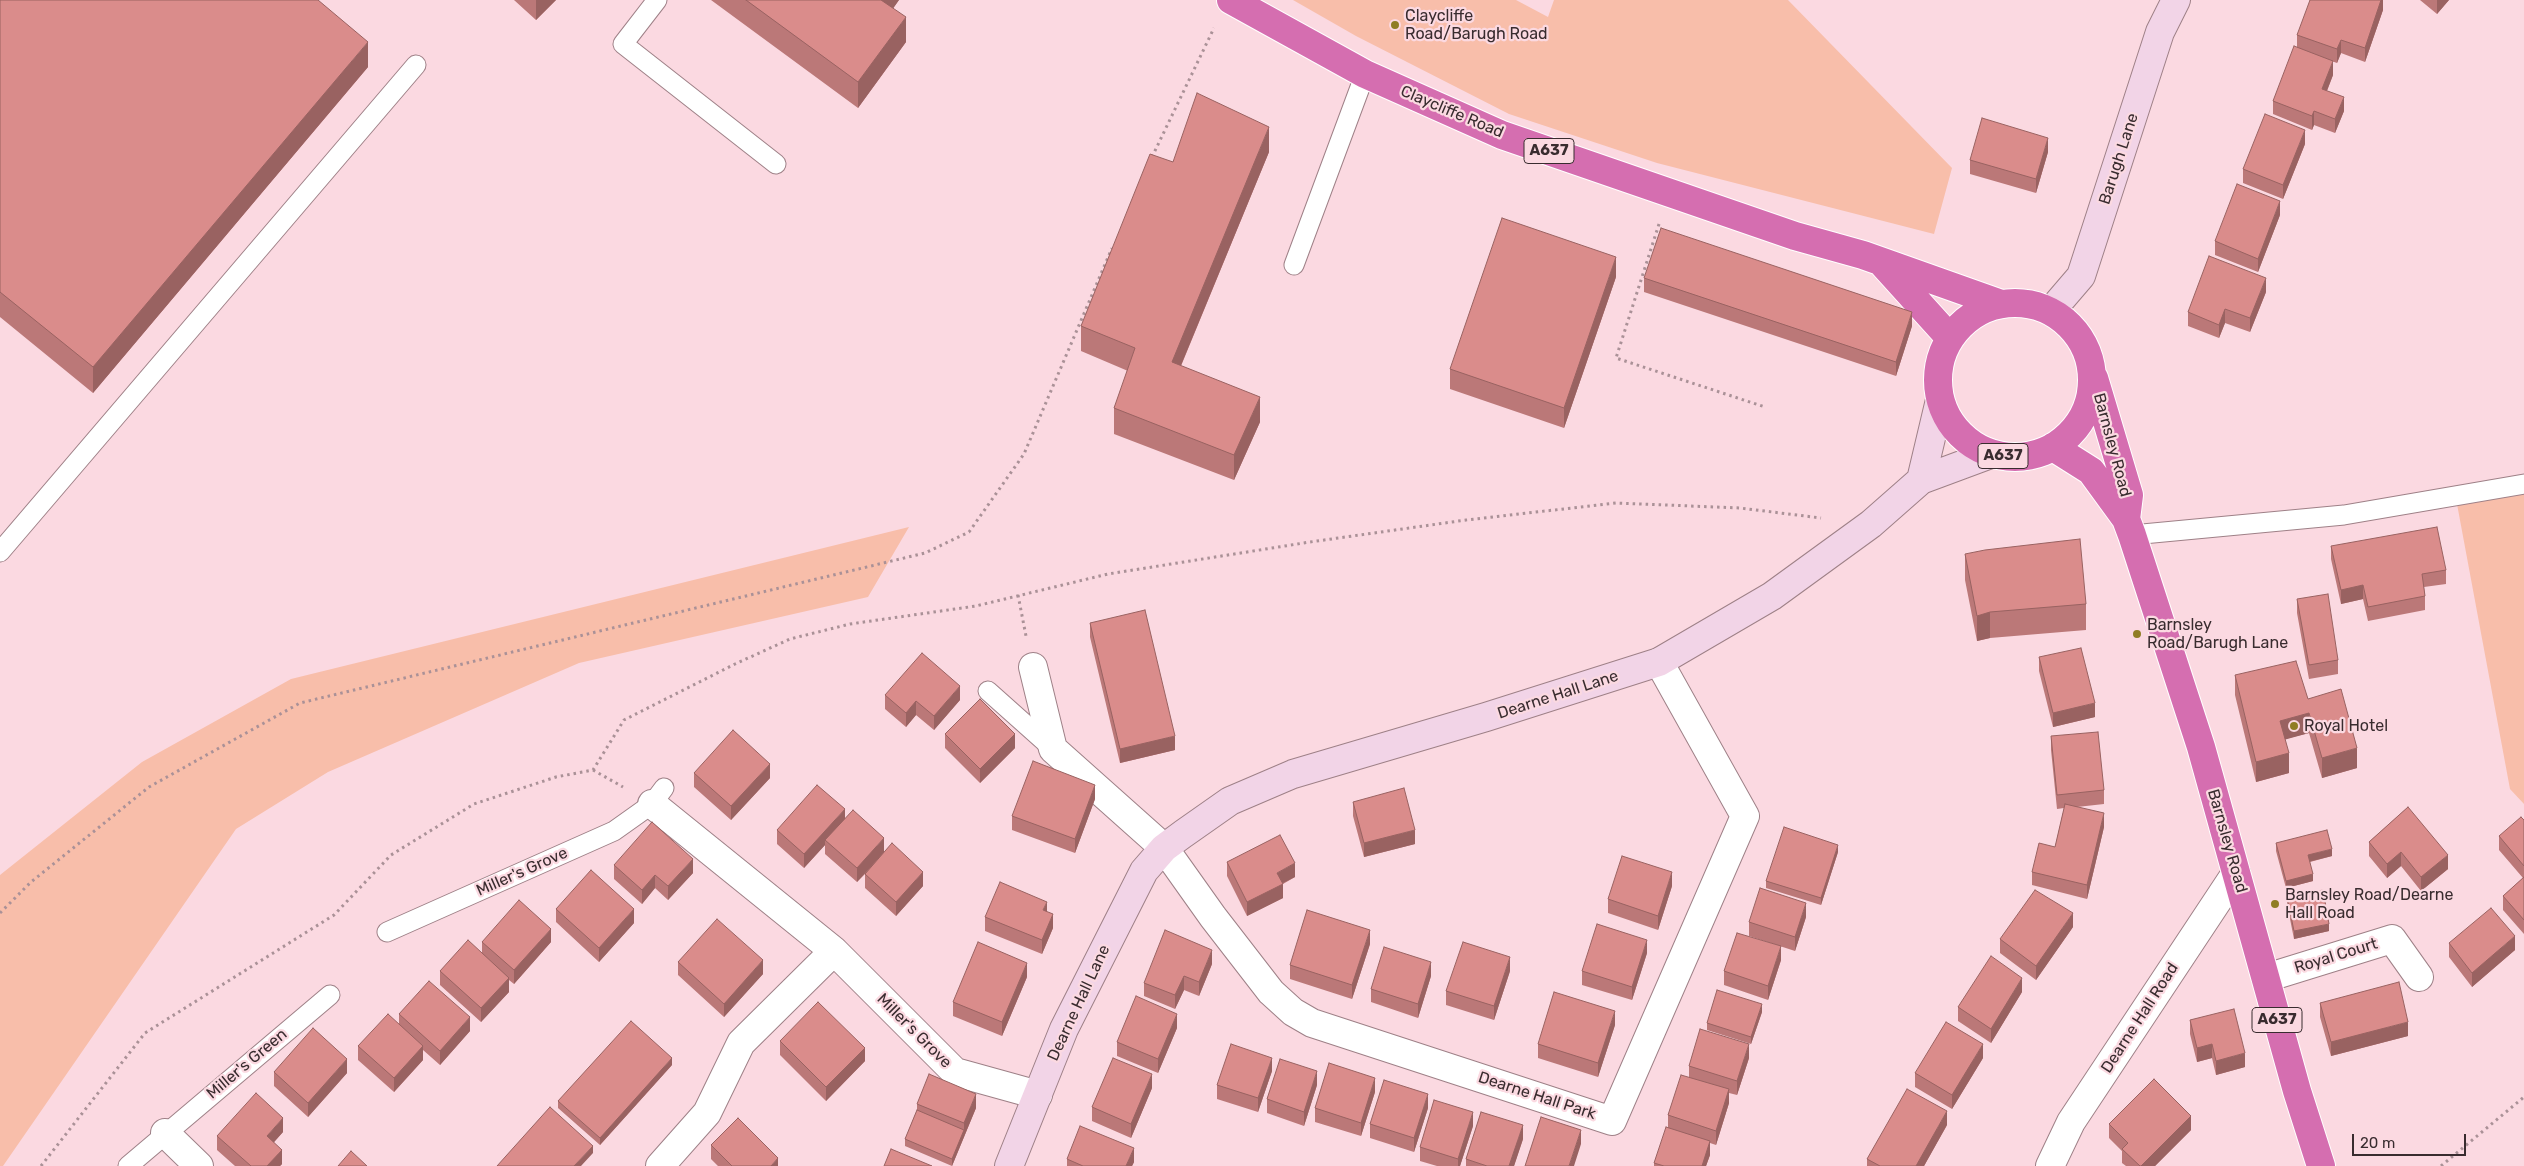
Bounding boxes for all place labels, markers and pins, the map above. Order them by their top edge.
place label: Claycliffe Road/Barugh Road [1405,6,1548,44]
marker: Claycliffe Road/Barugh Road [1389,19,1401,31]
place label: Barnsley Road/Barugh Lane [2147,615,2288,653]
marker: Barnsley Road/Barugh Lane [2131,628,2143,640]
place label: Royal Hotel [2304,716,2388,736]
marker: Royal Hotel [2288,720,2300,732]
place label: Barnsley Road/Dearne Hall Road [2285,885,2453,923]
marker: Barnsley Road/Dearne Hall Road [2269,898,2281,910]

